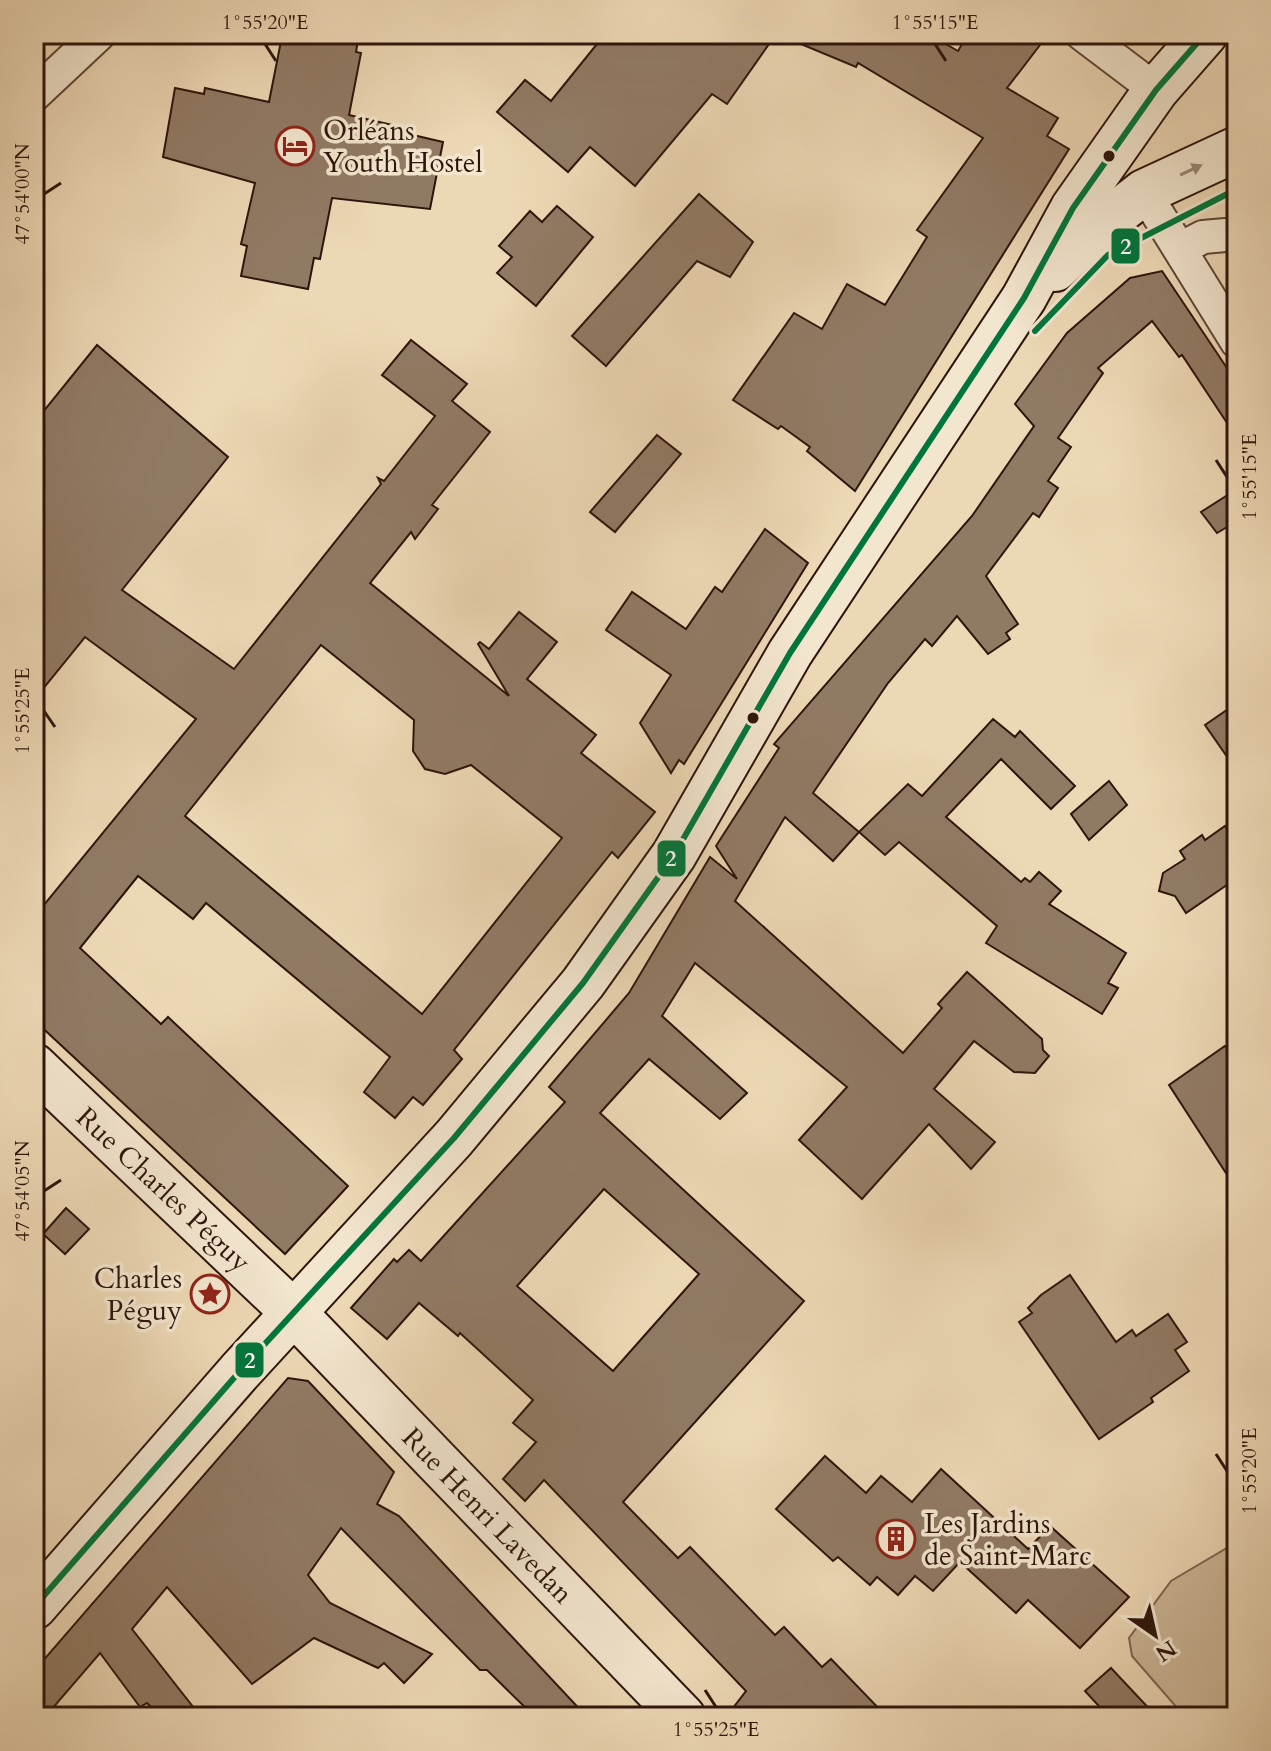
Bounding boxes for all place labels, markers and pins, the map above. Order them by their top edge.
place label: Orléans Youth Hostel [323,112,483,182]
hotel icon: Orléans Youth Hostel [274,125,316,167]
unlabelled marker [1101,148,1117,164]
unlabelled marker [745,710,761,726]
place label: Charles Péguy [94,1260,182,1330]
place icon: Charles Péguy [189,1273,231,1315]
place label: Les Jardins de Saint-Marc [924,1505,1092,1575]
building icon: Les Jardins de Saint-Marc [875,1518,917,1560]

